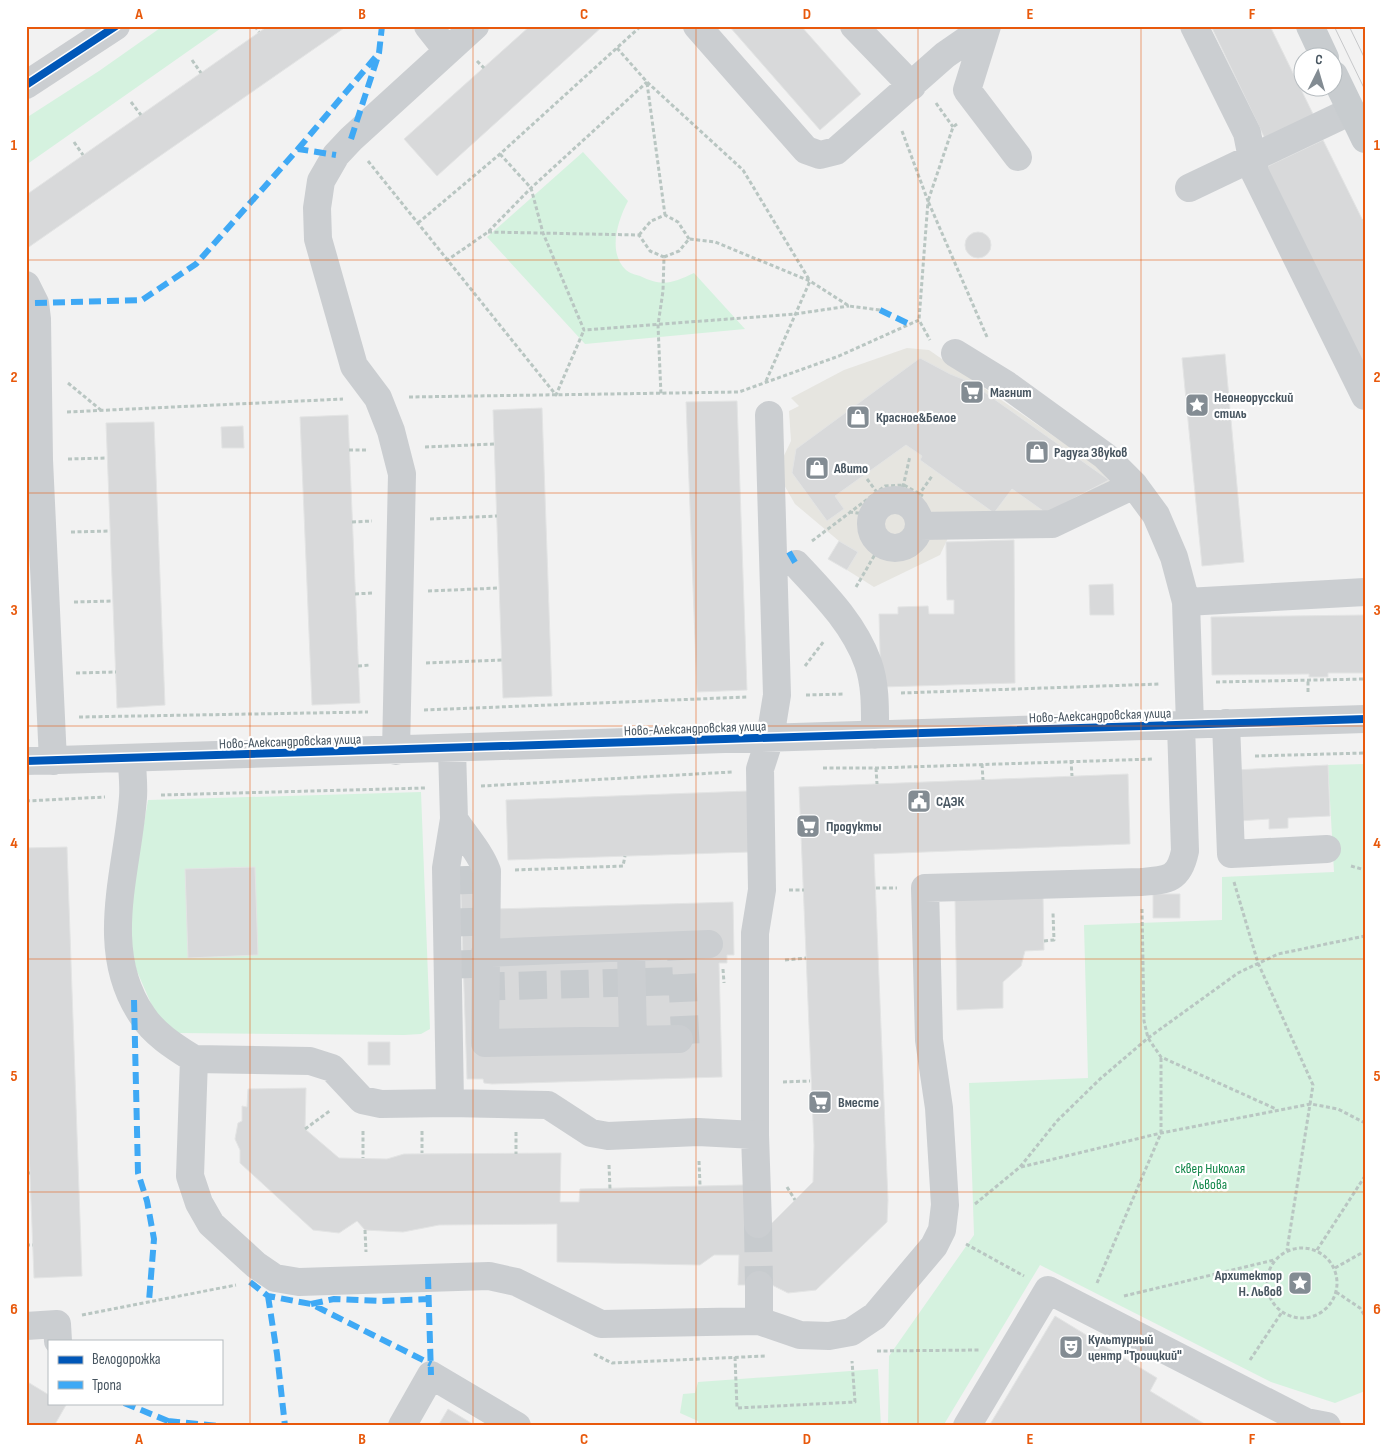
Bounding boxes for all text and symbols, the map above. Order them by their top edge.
text: A [134,5,143,24]
text: B [358,5,366,24]
text: C [580,5,588,24]
text: D [803,5,811,24]
text: E [1027,5,1034,24]
text: F [1249,5,1256,24]
north arrow [1294,48,1344,98]
text: С [1315,51,1323,68]
text: 1 [11,136,18,155]
text: 1 [1374,136,1381,155]
text: 2 [10,368,18,387]
text: 2 [1373,368,1381,387]
supermarket icon: Магнит [959,379,985,405]
place label: Магнит [990,384,1032,401]
place label: Неонеорусский стиль [1214,389,1293,422]
place icon: Неонеорусский стиль [1184,392,1210,418]
shop icon: Красное&Белое [845,404,871,430]
place label: Красное&Белое [876,409,956,426]
shop icon: Радуга Звуков [1024,439,1050,465]
place label: Радуга Звуков [1054,444,1127,461]
shop icon: Авито [804,455,830,481]
place label: Авито [833,460,868,477]
text: 3 [10,601,18,620]
text: 3 [1373,601,1381,620]
street label: Ново-Александровская улица [1029,705,1171,726]
street label: Ново-Александровская улица [624,718,766,739]
street label: Ново-Александровская улица [219,731,361,752]
public building icon: СДЭК [906,788,932,814]
place label: СДЭК [936,793,964,810]
supermarket icon: Продукты [795,813,821,839]
place label: Продукты [826,818,881,835]
text: 4 [10,834,18,853]
text: 4 [1373,834,1381,853]
text: 5 [10,1067,18,1086]
text: 5 [1373,1067,1381,1086]
supermarket icon: Вместе [807,1089,833,1115]
place label: Вместе [838,1094,879,1111]
park label: сквер Николая Львова [1175,1160,1245,1193]
place label: Архитектор Н. Львов [1214,1267,1282,1300]
place icon: Архитектор Н. Львов [1287,1270,1313,1296]
text: 6 [10,1300,18,1319]
text: 6 [1373,1300,1381,1319]
place label: Культурный центр "Троицкий" [1088,1331,1182,1364]
theatre icon: Культурный центр "Троицкий" [1058,1334,1084,1360]
legend [48,1340,222,1404]
text: Велодорожка [92,1350,161,1369]
text: Тропа [92,1376,122,1395]
text: A [134,1430,143,1449]
text: B [358,1430,366,1449]
text: C [580,1430,588,1449]
text: D [803,1430,811,1449]
text: E [1027,1430,1034,1449]
text: F [1249,1430,1256,1449]

